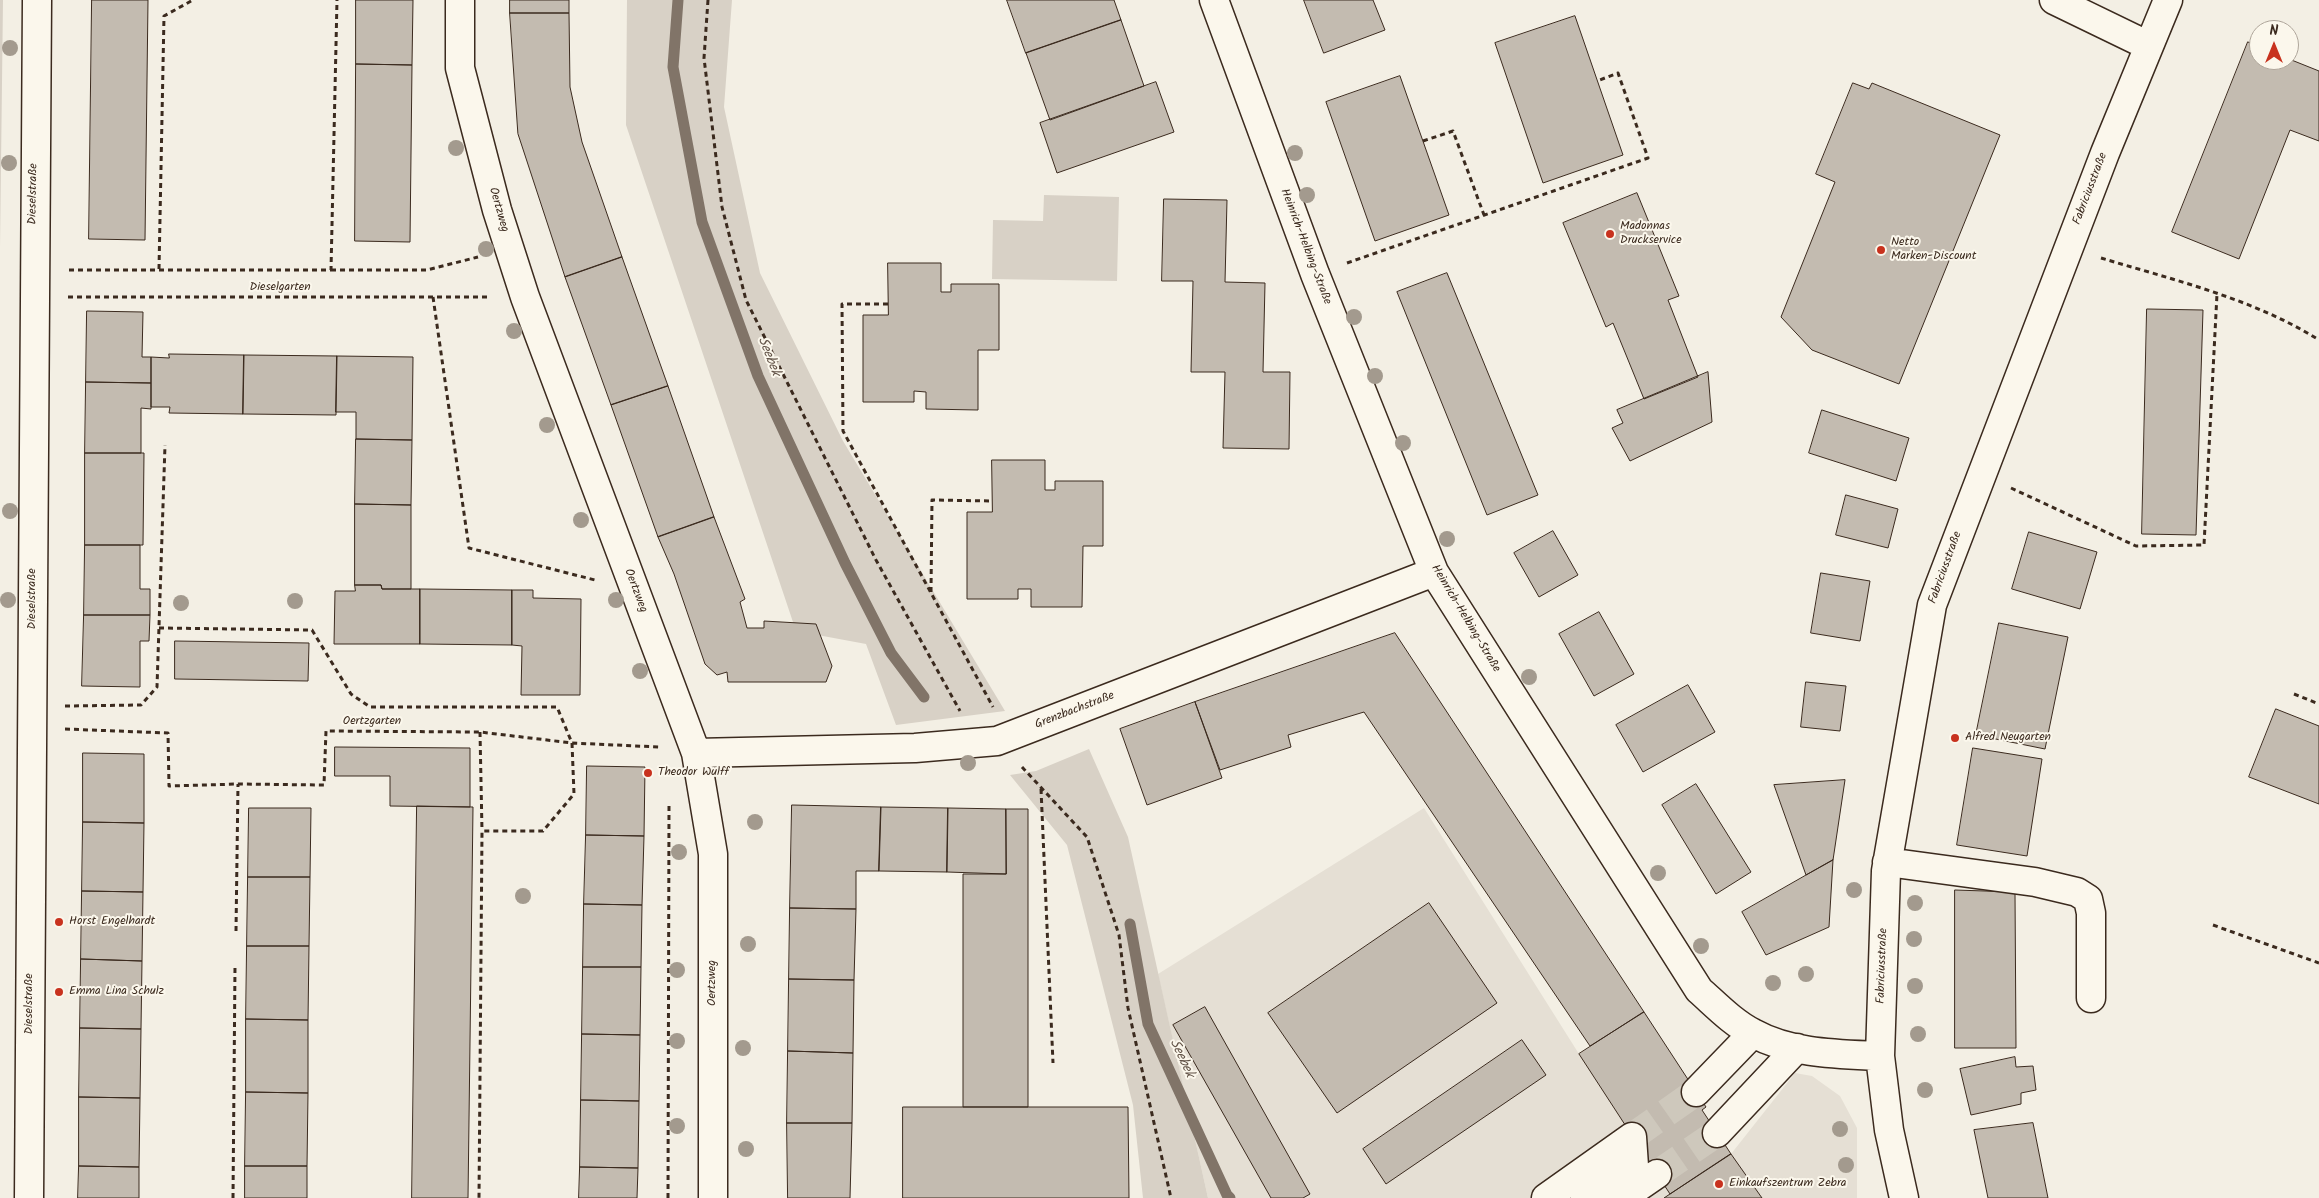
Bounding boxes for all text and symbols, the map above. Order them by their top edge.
north arrow [2249,20,2299,70]
text: N [2270,20,2278,42]
street label: Fabriciusstraße [2071,151,2111,227]
street label: Dieselstraße [26,163,42,225]
street label: Oertzweg [485,186,511,234]
street label: Heinrich-Helbing-Straße [1276,187,1334,307]
place label: Madonnas Druckservice [1620,220,1682,248]
marker: Madonnas Druckservice [1604,228,1616,240]
place label: Netto Marken-Discount [1891,236,1976,264]
marker: Netto Marken-Discount [1875,244,1887,256]
street label: Dieselgarten [249,281,311,295]
water label: Seebek [753,335,783,379]
street label: Fabriciusstraße [1926,530,1966,606]
street label: Heinrich-Helbing-Straße [1427,563,1503,675]
street label: Oertzweg [620,567,650,615]
street label: Dieselstraße [26,568,40,630]
street label: Grenzbachstraße [1033,689,1117,733]
street label: Oertzgarten [343,715,401,729]
place label: Alfred Neugarten [1965,731,2051,745]
marker: Alfred Neugarten [1949,732,1961,744]
place label: Theodor Wulff [658,766,729,780]
marker: Theodor Wulff [642,767,654,779]
place label: Horst Engelhardt [69,915,155,929]
marker: Horst Engelhardt [53,916,65,928]
street label: Fabriciusstraße [1874,928,1892,1004]
street label: Oertzweg [706,960,720,1006]
street label: Dieselstraße [23,973,37,1035]
place label: Emma Lina Schulz [69,985,164,999]
marker: Emma Lina Schulz [53,986,65,998]
water label: Seebek [1165,1037,1197,1081]
place label: Einkaufszentrum Zebra [1729,1177,1846,1191]
marker: Einkaufszentrum Zebra [1713,1178,1725,1190]

